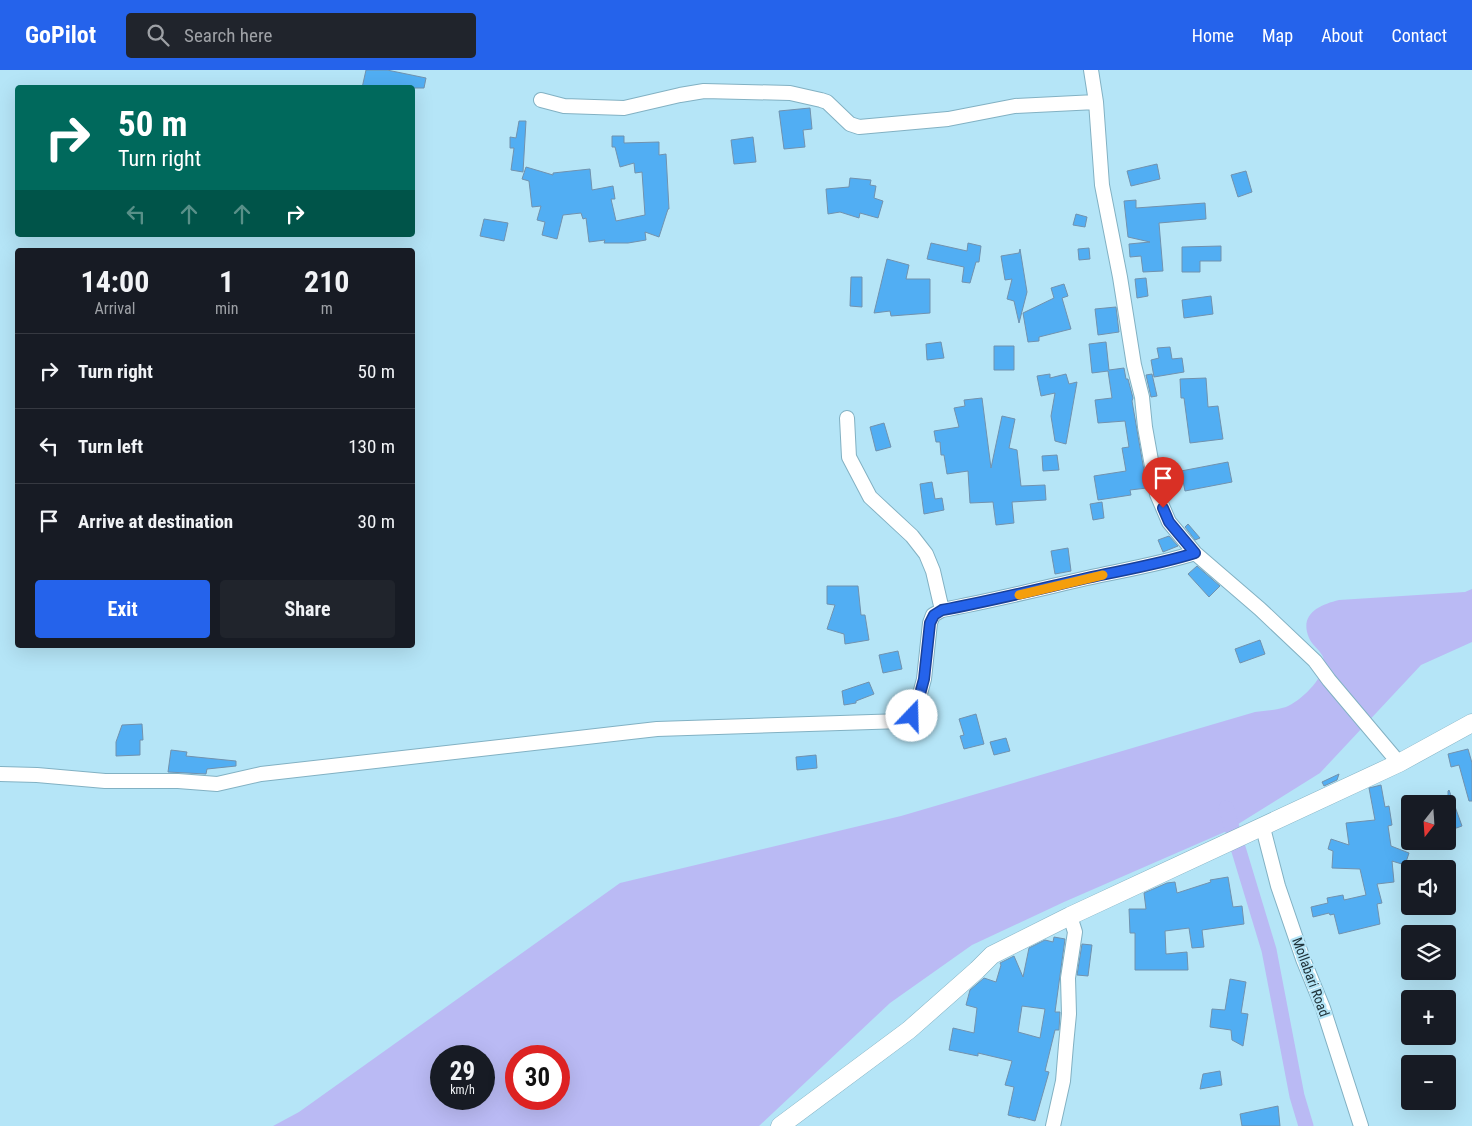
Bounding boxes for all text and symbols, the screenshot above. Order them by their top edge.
search box [126,13,476,58]
text: GoPilot [25,21,96,49]
icon: search [144,21,172,49]
text: Search here [184,24,272,47]
text: Home [1192,25,1234,46]
text: Map [1262,25,1293,46]
text: About [1321,25,1363,46]
text: Contact [1391,25,1447,46]
text: 50 m [118,104,187,145]
icon: right [35,105,100,170]
text: Turn right [118,146,201,171]
icon: left [122,200,150,228]
icon: ahead [175,200,203,228]
icon: ahead [228,200,256,228]
icon: right [281,200,309,228]
text: 14:00 [81,264,149,299]
text: 1 [219,264,234,299]
text: 210 [304,264,349,299]
text: Arrival [95,299,135,318]
text: min [215,299,238,318]
text: m [321,299,333,318]
icon: right [35,357,63,385]
text: Turn right [78,360,153,383]
text: 50 m [358,360,395,383]
icon: left [35,432,63,460]
text: Turn left [78,435,143,458]
text: 130 m [348,435,395,458]
pin [1142,457,1184,508]
icon: arrive [1149,464,1177,492]
icon: arrive [35,507,63,535]
text: Arrive at destination [78,510,233,533]
text: 30 m [358,510,395,533]
button: Exit [35,580,210,638]
button: Share [220,580,395,638]
position arrow [885,689,937,741]
north arrow [1401,795,1456,850]
map controls [1401,795,1456,1110]
button: sound [1401,860,1456,915]
button: layers [1401,925,1456,980]
street label: Mollabari Road [1289,935,1333,1019]
button: + [1401,990,1456,1045]
speed limit sign: 30 [505,1045,570,1110]
button: − [1401,1055,1456,1110]
text: 29 [450,1057,475,1086]
text: km/h [450,1083,475,1097]

